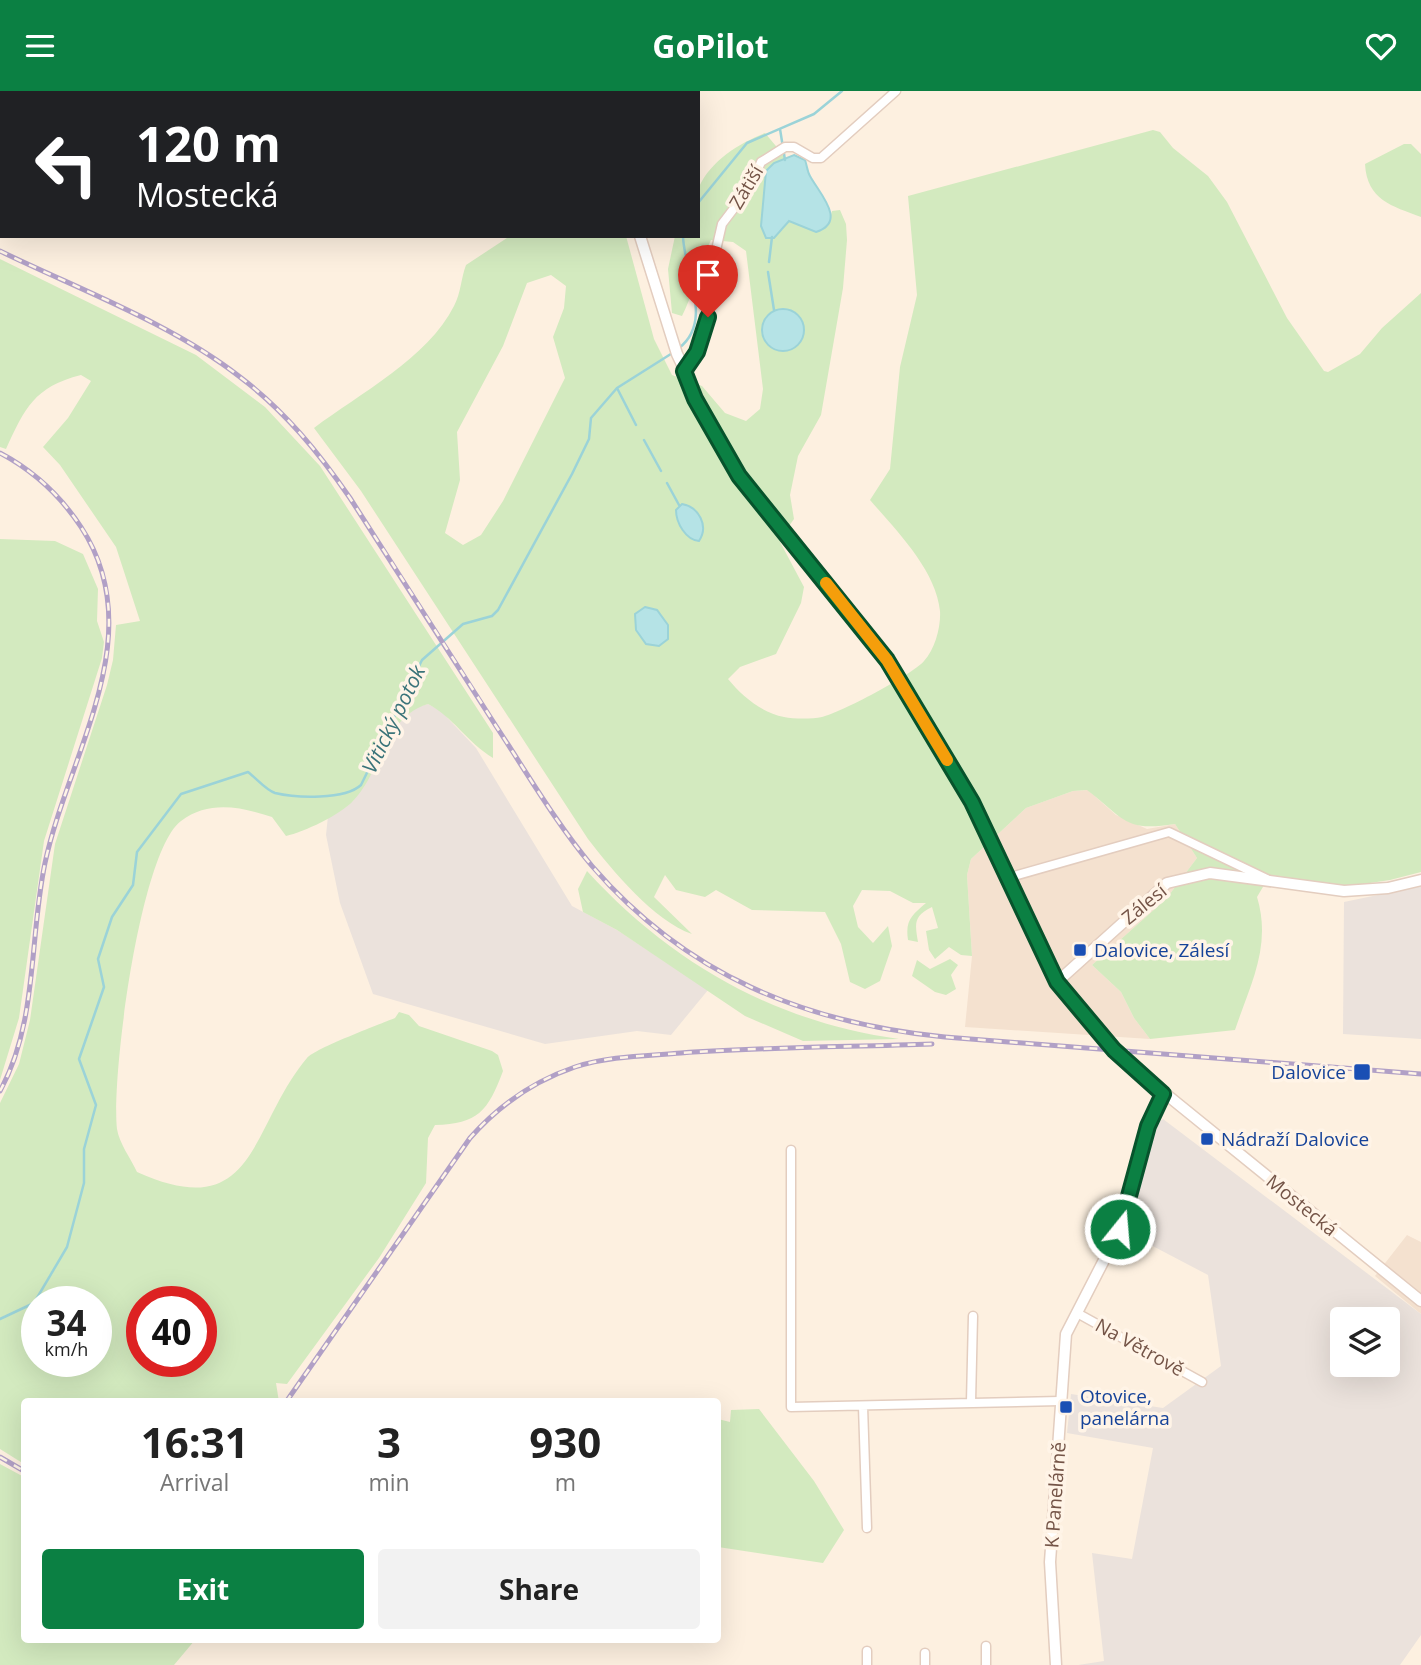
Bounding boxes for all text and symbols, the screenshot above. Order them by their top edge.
text: GoPilot [652,24,769,67]
icon: menu [21,27,59,65]
icon: heart [1362,27,1400,65]
text: 120 m [136,110,281,176]
icon: left [21,119,112,210]
street label: Zátiší [723,159,770,214]
text: Mostecká [136,173,279,216]
pin [678,245,738,317]
icon: arrive [689,256,727,294]
water label: Vitický potok [355,660,432,778]
street label: Zálesí [1116,877,1173,930]
place label: Dalovice, Zálesí [1094,937,1230,963]
marker: Dalovice, Zálesí [1072,942,1088,958]
place label: Dalovice [1271,1059,1346,1085]
marker: Dalovice [1352,1062,1372,1082]
place label: Nádraží Dalovice [1221,1126,1369,1152]
marker: Nádraží Dalovice [1199,1131,1215,1147]
street label: Mostecká [1261,1168,1343,1242]
position arrow [1083,1192,1157,1266]
speed limit sign: 40 [126,1286,217,1377]
text: 34 [46,1299,87,1346]
map controls [1330,1307,1400,1377]
button: layers [1330,1307,1400,1377]
street label: Na Větrově [1091,1312,1189,1382]
text: km/h [45,1337,88,1361]
place label: Otovice, panelárna [1080,1383,1170,1431]
marker: Otovice, panelárna [1058,1399,1074,1415]
text: 16:31 [141,1413,249,1470]
text: 3 [377,1413,401,1470]
text: 930 [529,1413,601,1470]
street label: K Panelárně [1038,1441,1072,1549]
text: Arrival [160,1466,229,1498]
text: min [368,1466,410,1498]
text: m [555,1466,576,1498]
button: Exit [42,1549,364,1629]
button: Share [378,1549,700,1629]

